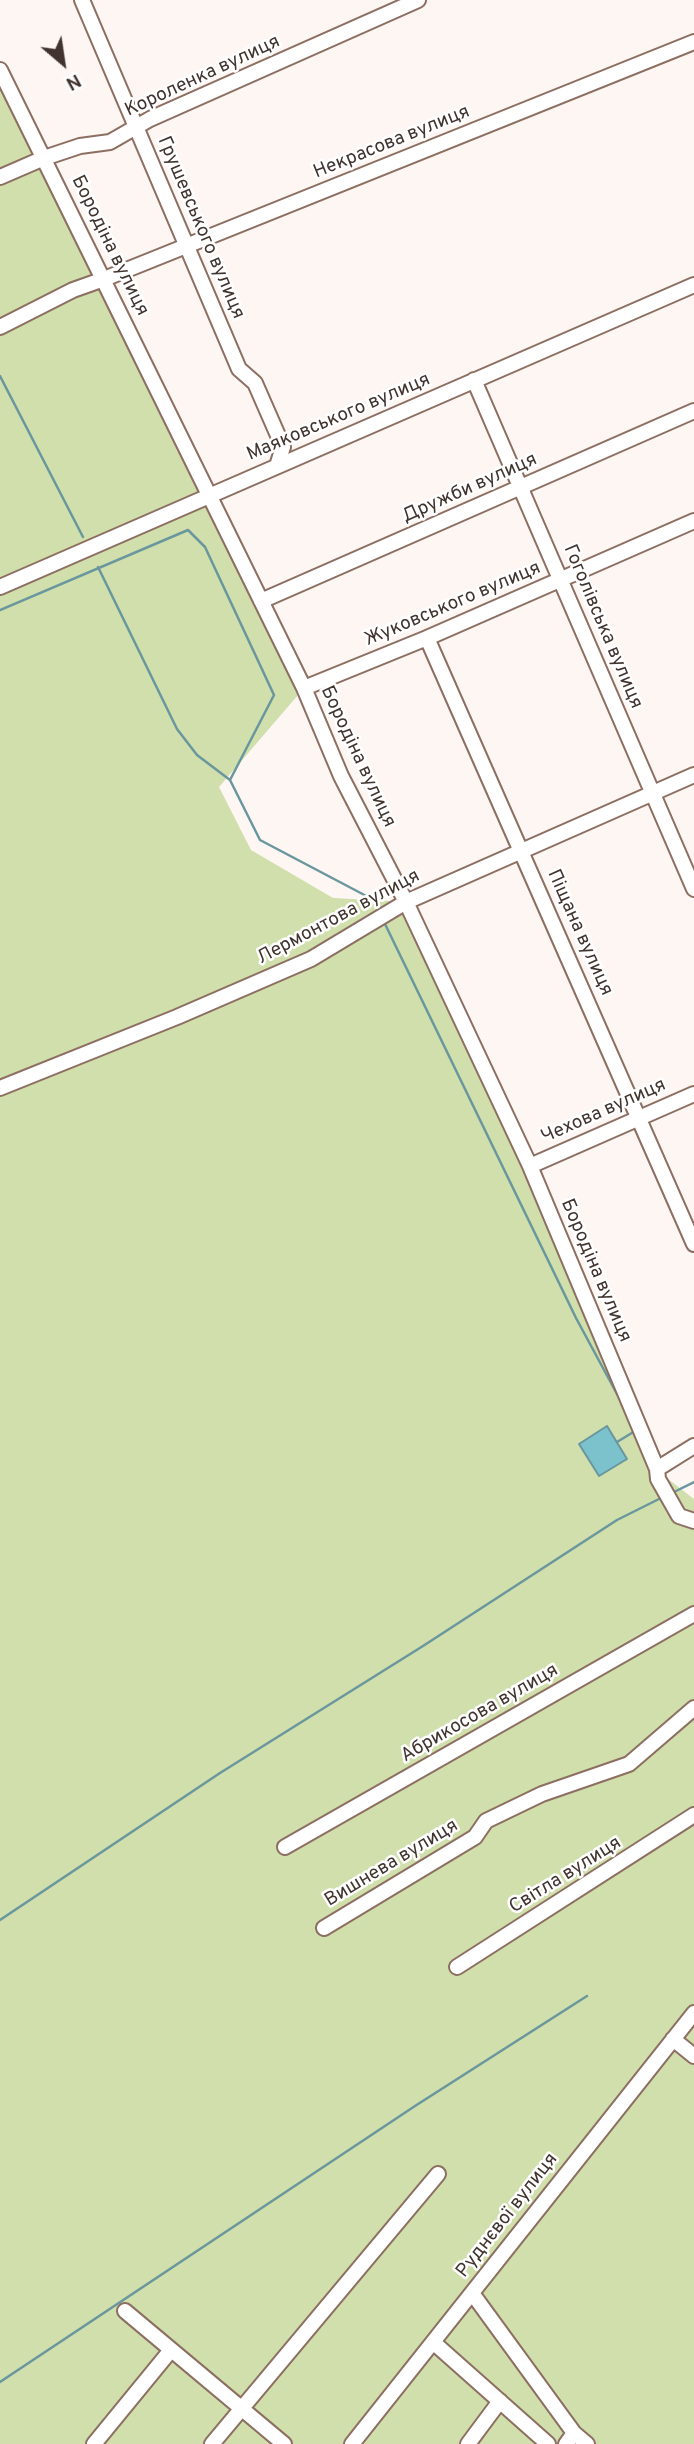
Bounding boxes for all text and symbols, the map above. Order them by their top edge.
north arrow [28,28,98,98]
street label: Короленка вулиця [122,31,284,123]
text: N [61,68,85,95]
street label: Некрасова вулиця [311,101,473,185]
street label: Грушевського вулиця [151,133,249,323]
street label: Бородіна вулиця [65,172,153,320]
street label: Маяковського вулиця [244,369,434,467]
street label: Дружби вулиця [399,449,541,529]
street label: Гоголівська вулиця [557,542,647,712]
street label: Жуковського вулиця [362,558,544,652]
street label: Бородіна вулиця [314,683,400,831]
street label: Лермонтова вулиця [254,865,424,971]
street label: Піщана вулиця [541,866,617,1000]
street label: Чехова вулиця [538,1074,670,1150]
street label: Бородіна вулиця [555,1196,635,1346]
street label: Абрикосова вулиця [397,1660,563,1768]
street label: Вишнева вулиця [321,1815,463,1913]
street label: Світла вулиця [506,1832,626,1920]
street label: Руднєвої вулиця [452,2149,564,2283]

